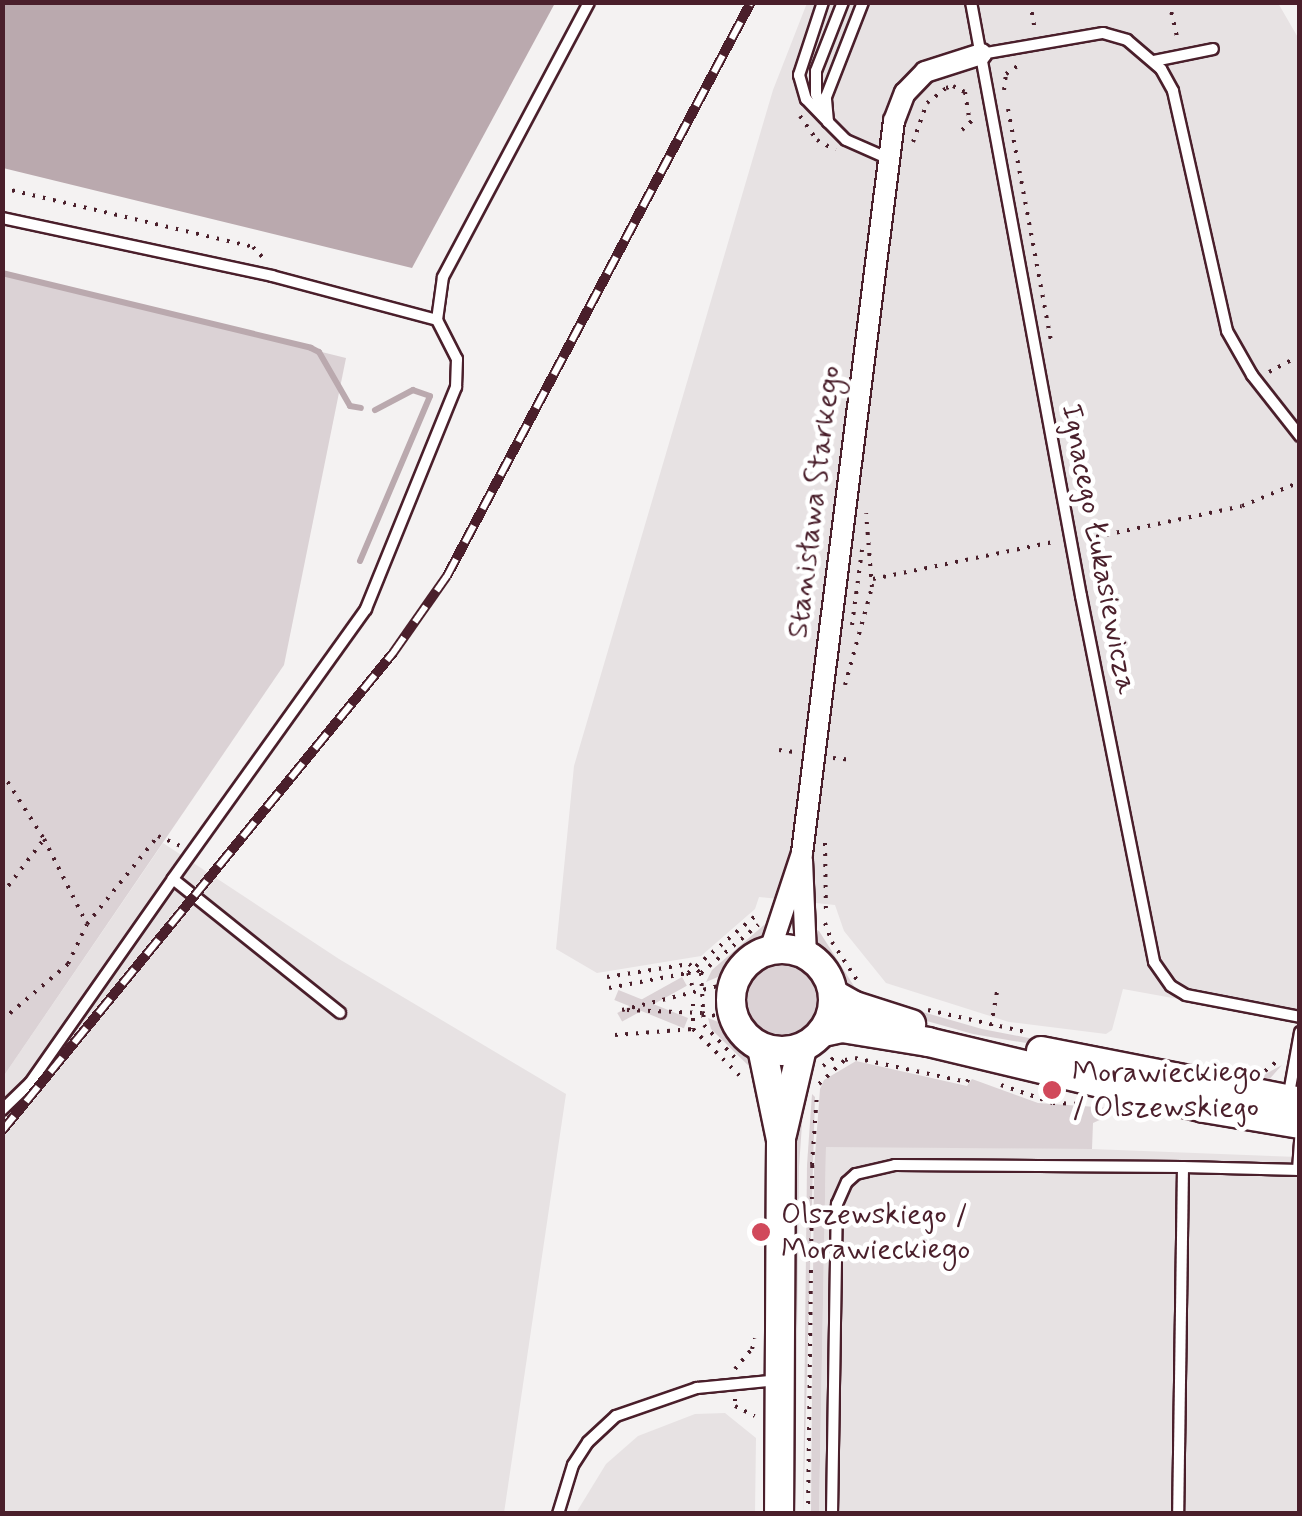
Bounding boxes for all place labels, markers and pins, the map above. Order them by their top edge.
place label: Morawieckiego / Olszewskiego [1072,1055,1261,1126]
marker: Morawieckiego / Olszewskiego [1041,1079,1063,1101]
place label: Olszewskiego / Morawieckiego [781,1197,970,1268]
marker: Olszewskiego / Morawieckiego [750,1221,772,1243]

